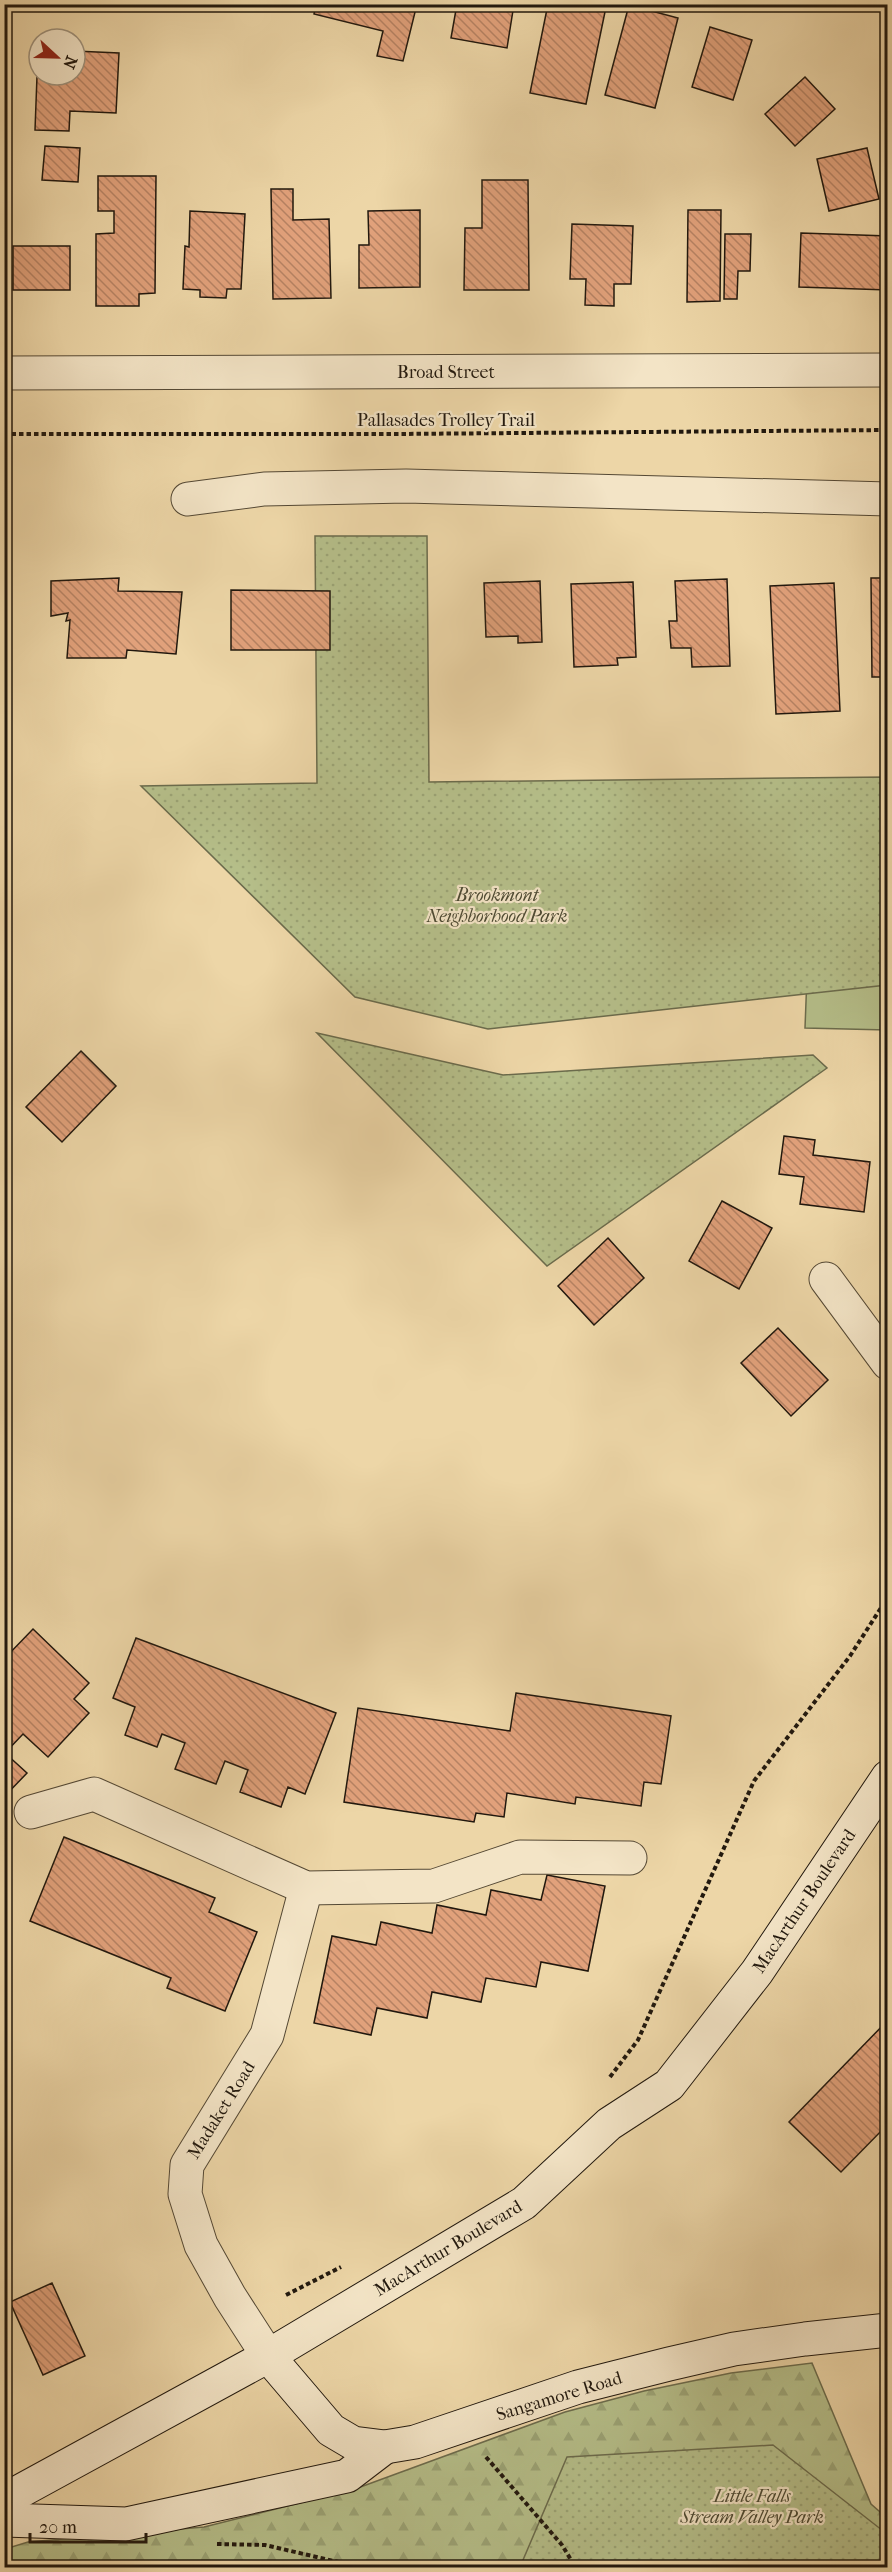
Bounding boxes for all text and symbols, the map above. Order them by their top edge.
north arrow [27,27,87,87]
text: N [59,53,82,72]
street label: Broad Street [397,362,496,383]
street label: Pallasades Trolley Trail [357,410,535,431]
park label: Brookmont Neighborhood Park [425,885,568,927]
street label: MacArthur Boulevard [748,1825,860,1977]
street label: Madaket Road [183,2057,260,2163]
street label: MacArthur Boulevard [370,2196,526,2301]
street label: Sangamore Road [494,2367,625,2426]
park label: Little Falls Stream Valley Park [679,2486,824,2528]
scale bar [30,2506,146,2544]
text: 20 m [39,2517,77,2538]

